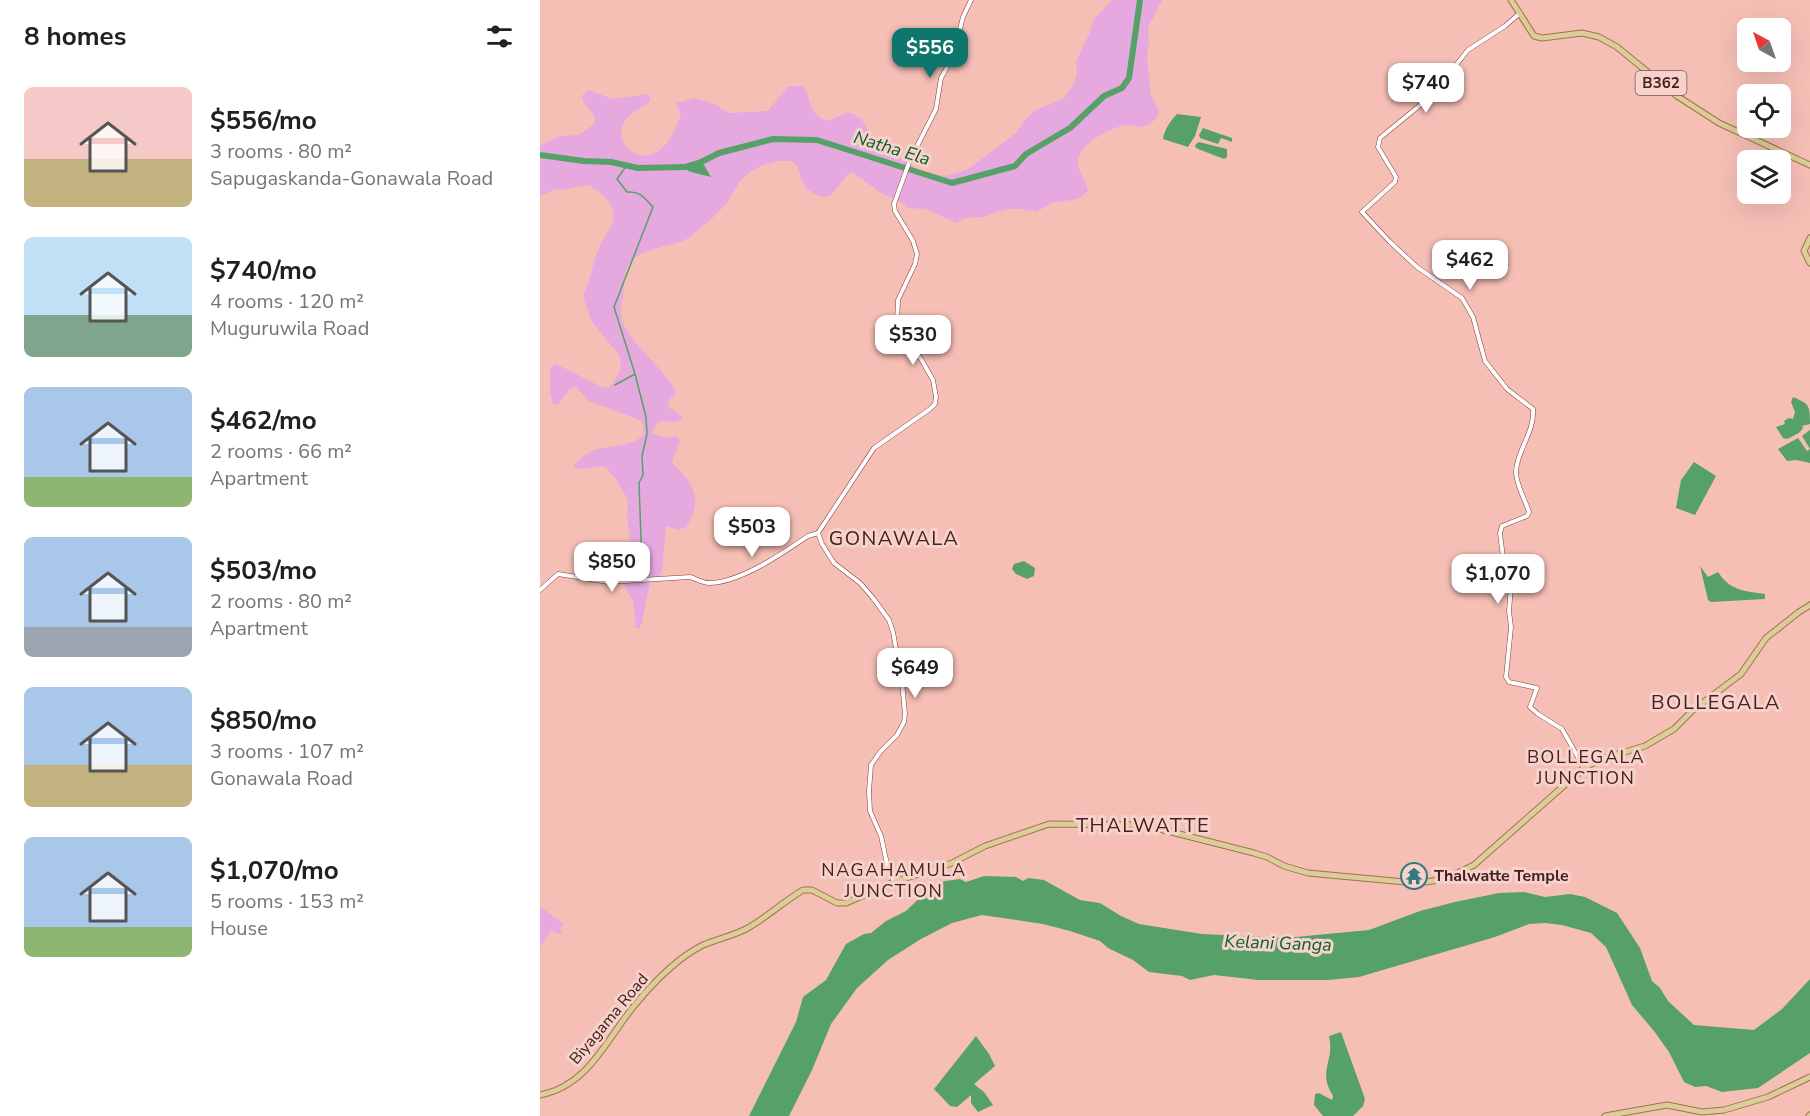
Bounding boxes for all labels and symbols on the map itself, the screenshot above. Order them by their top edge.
north arrow [1737,18,1791,72]
pin: $556 [894,28,966,79]
pin: $740 [1390,63,1462,114]
road number: B362 [1636,71,1686,95]
water label: Natha Ela [851,125,933,171]
pin: $462 [1434,240,1506,291]
pin: $530 [877,315,949,366]
pin: $503 [716,507,788,558]
district label: GONAWALA [829,525,959,552]
pin: $850 [576,542,648,593]
pin: $1,070 [1449,554,1547,605]
pin: $649 [879,648,951,699]
district label: BOLLEGALA [1651,689,1781,716]
district label: BOLLEGALA JUNCTION [1527,745,1645,790]
district label: THALWATTE [1076,812,1210,839]
district label: NAGAHAMULA JUNCTION [821,858,967,903]
temple icon: Thalwatte Temple [1399,861,1429,891]
place label: Thalwatte Temple [1434,865,1569,887]
water label: Kelani Ganga [1224,929,1332,957]
street label: Biyagama Road [564,969,654,1069]

